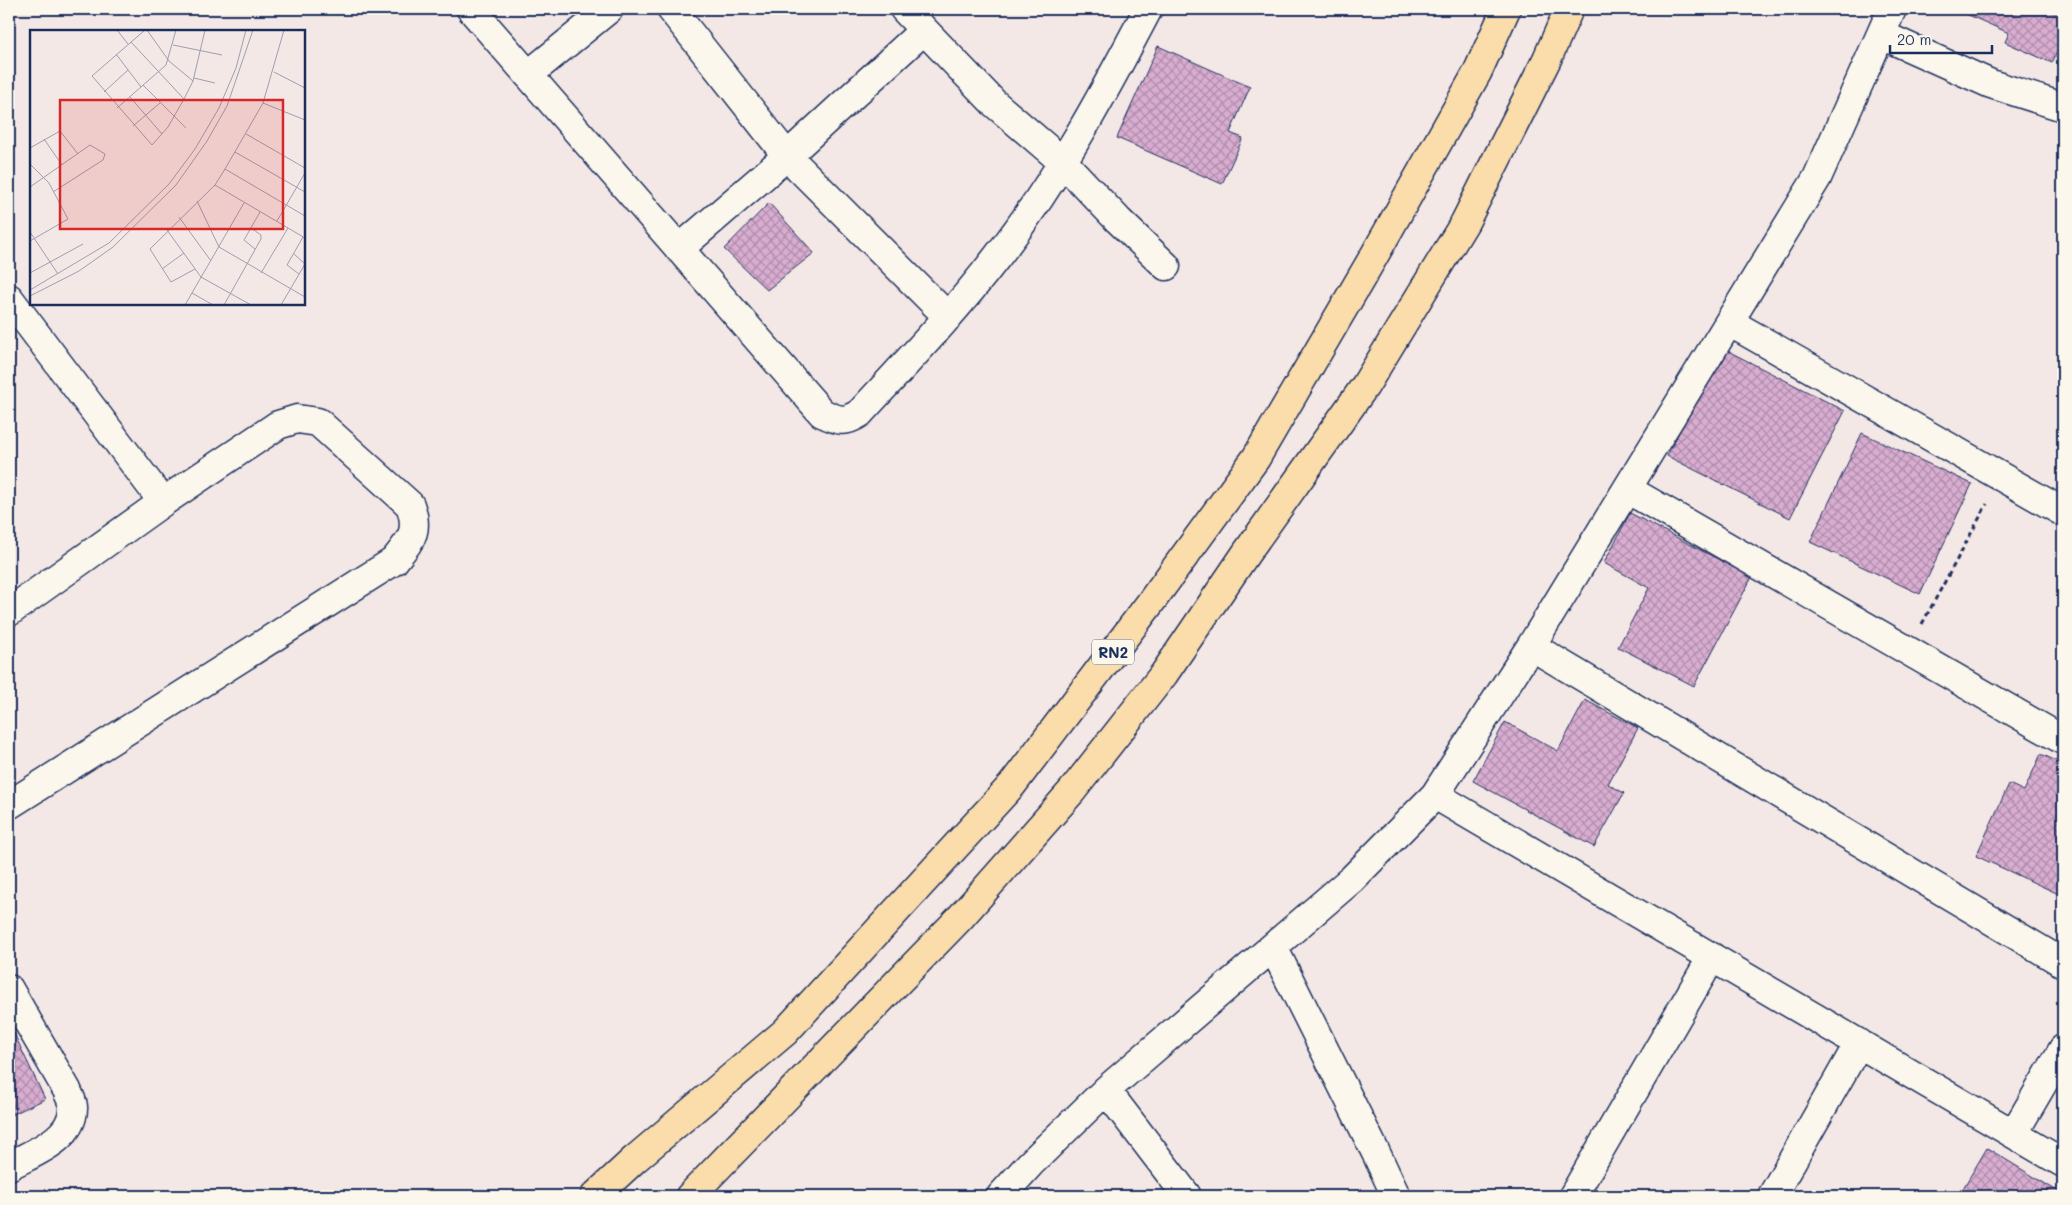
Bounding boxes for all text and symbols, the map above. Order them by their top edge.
scale bar [1890,22,1992,54]
text: 20 m [1897,29,1931,49]
inset map [30,30,305,305]
road number: RN2 [1092,640,1134,664]

